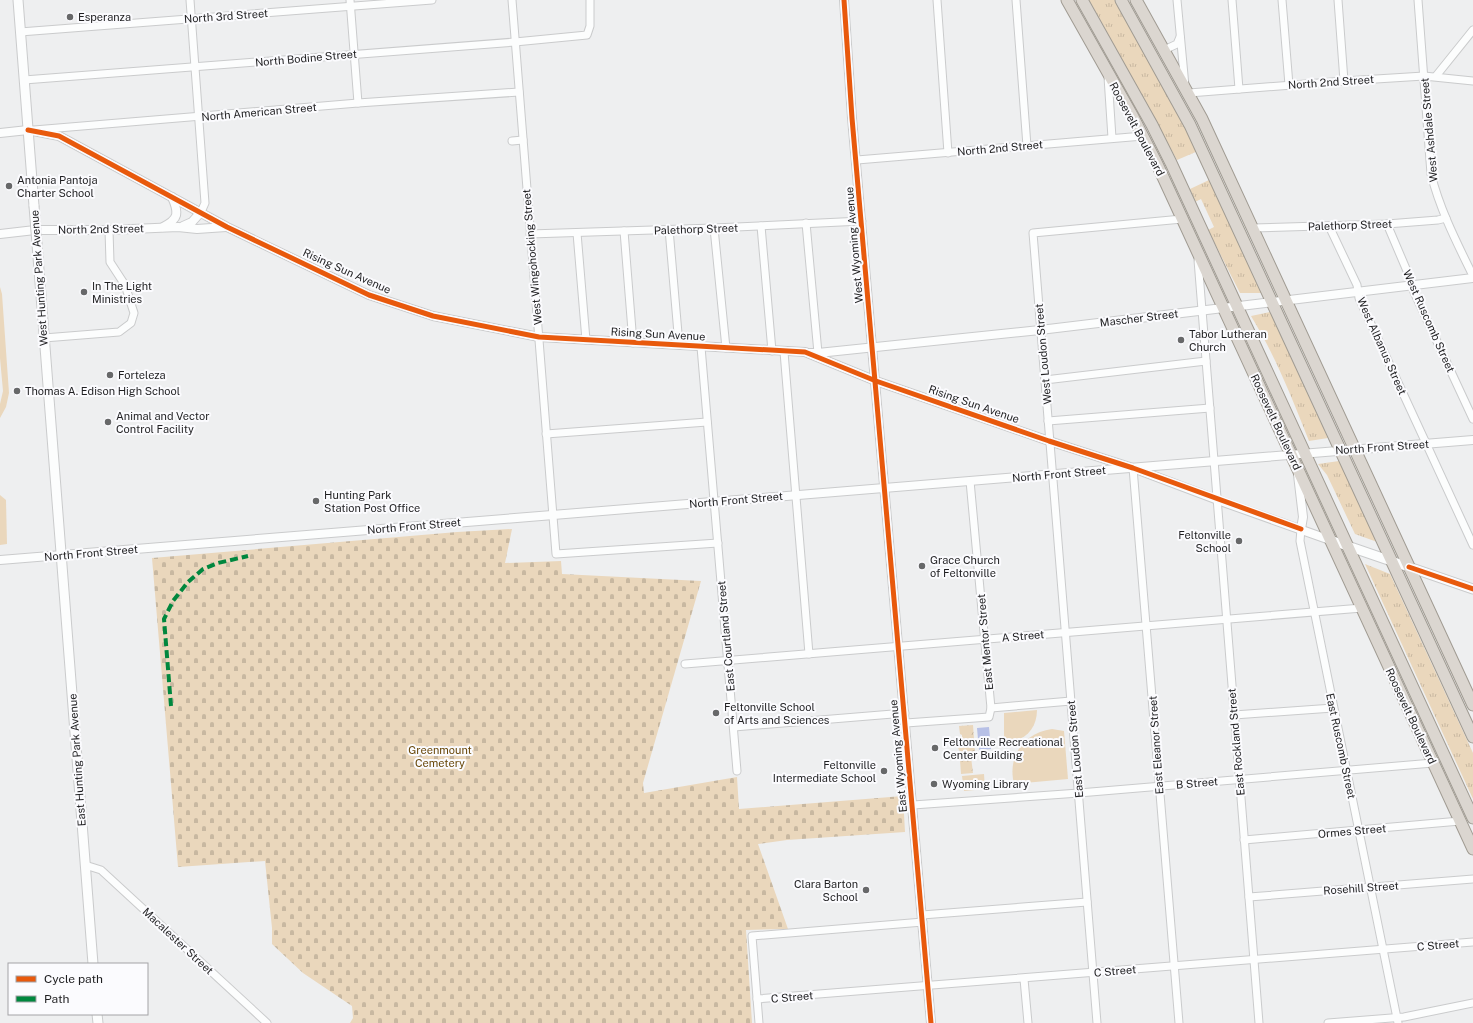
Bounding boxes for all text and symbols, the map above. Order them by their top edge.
street label: North 3rd Street [183,7,269,25]
place label: Esperanza [78,11,131,23]
marker: Esperanza [65,12,75,22]
street label: North Bodine Street [255,48,357,68]
street label: North 2nd Street [1288,73,1374,91]
street label: West Ashdale Street [1418,77,1440,183]
street label: Roosevelt Boulevard [1107,80,1167,178]
street label: North American Street [201,101,317,123]
street label: North 2nd Street [957,138,1043,158]
place label: Antonia Pantoja Charter School [17,174,98,199]
marker: Antonia Pantoja Charter School [4,181,14,191]
street label: West Wyoming Avenue [843,186,865,304]
street label: West Wingohocking Street [520,189,544,325]
street label: West Hunting Park Avenue [28,210,50,346]
street label: Palethorp Street [1308,218,1392,232]
street label: North 2nd Street [58,222,144,236]
street label: Palethorp Street [654,222,738,236]
street label: Rising Sun Avenue [301,246,393,296]
street label: West Ruscomb Street [1401,268,1457,374]
place label: In The Light Ministries [92,280,152,305]
marker: In The Light Ministries [79,287,89,297]
street label: West Albanus Street [1355,295,1409,397]
street label: West Loudon Street [1033,303,1053,405]
street label: Mascher Street [1099,307,1179,329]
street label: Rising Sun Avenue [610,326,706,342]
place label: Tabor Lutheran Church [1189,328,1267,353]
marker: Tabor Lutheran Church [1176,335,1186,345]
place label: Forteleza [118,369,166,381]
marker: Forteleza [105,370,115,380]
street label: Roosevelt Boulevard [1248,372,1304,472]
street label: Rising Sun Avenue [927,383,1021,425]
place label: Thomas A. Edison High School [25,385,180,397]
marker: Thomas A. Edison High School [12,386,22,396]
place label: Animal and Vector Control Facility [116,410,209,435]
marker: Animal and Vector Control Facility [103,417,113,427]
street label: North Front Street [1335,438,1429,456]
street label: North Front Street [1012,464,1106,484]
place label: Hunting Park Station Post Office [324,489,420,514]
street label: North Front Street [689,490,783,510]
marker: Hunting Park Station Post Office [311,496,321,506]
street label: North Front Street [367,516,461,536]
place label: Feltonville School [1178,529,1231,554]
marker: Feltonville School [1234,536,1244,546]
street label: North Front Street [44,543,138,563]
place label: Grace Church of Feltonville [930,554,1000,579]
marker: Grace Church of Feltonville [917,561,927,571]
street label: East Courtland Street [715,580,737,692]
street label: East Mentor Street [975,593,995,691]
street label: A Street [1001,628,1045,644]
street label: Roosevelt Boulevard [1383,666,1439,766]
street label: East Rockland Street [1225,688,1247,796]
street label: East Ruscomb Street [1324,692,1358,800]
street label: East Hunting Park Avenue [66,693,88,827]
street label: East Eleanor Street [1147,695,1165,795]
street label: East Wyoming Avenue [887,699,909,813]
street label: East Loudon Street [1065,700,1085,798]
place label: Feltonville School of Arts and Sciences [724,701,830,726]
marker: Feltonville School of Arts and Sciences [711,708,721,718]
place label: Feltonville Recreational Center Building [943,736,1063,761]
marker: Feltonville Recreational Center Building [930,743,940,753]
park label: Greenmount Cemetery [408,744,472,769]
place label: Feltonville Intermediate School [773,759,876,784]
marker: Feltonville Intermediate School [879,766,889,776]
street label: B Street [1175,775,1219,791]
place label: Wyoming Library [942,778,1029,790]
marker: Wyoming Library [929,779,939,789]
street label: Ormes Street [1317,822,1387,840]
place label: Clara Barton School [794,878,858,903]
street label: Rosehill Street [1323,879,1399,897]
marker: Clara Barton School [861,885,871,895]
street label: Macalester Street [140,905,216,977]
street label: C Street [1416,937,1460,953]
legend [8,963,148,1015]
street label: C Street [1093,963,1137,979]
text: Cycle path [44,972,103,986]
street label: C Street [770,989,814,1005]
text: Path [44,992,70,1006]

